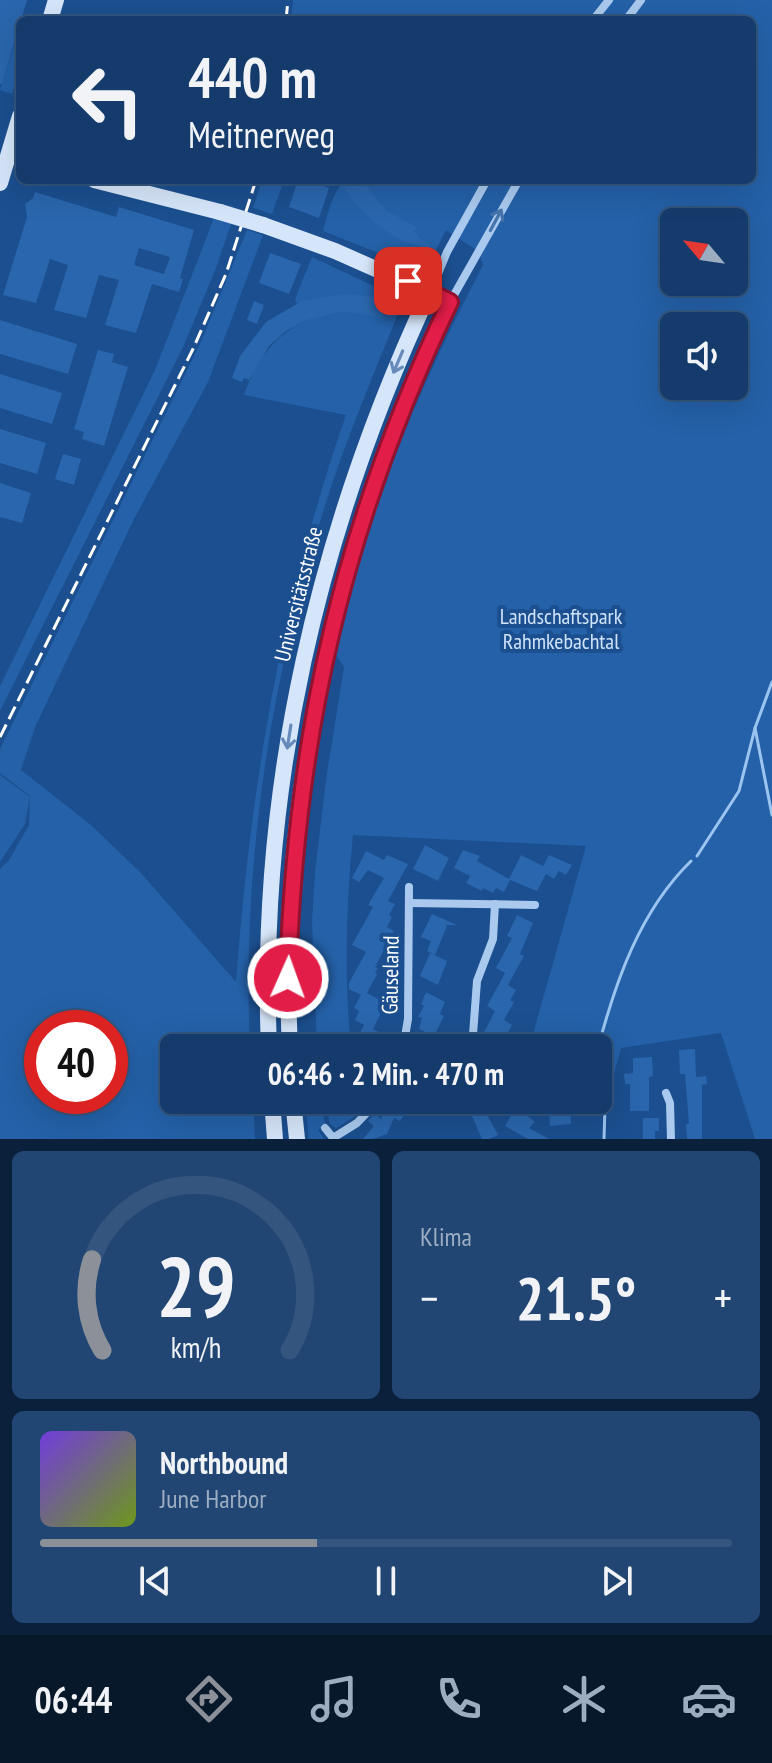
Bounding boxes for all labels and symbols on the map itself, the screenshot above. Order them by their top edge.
north arrow [660,208,748,296]
one-way arrow [488,209,504,233]
pin [374,247,442,315]
one-way arrow [389,349,404,374]
street label: Universitätsstraße [268,524,328,664]
park label: Landschaftspark Rahmkebachtal [500,602,623,655]
one-way arrow [281,724,296,749]
street label: Gäuseland [375,935,405,1015]
position arrow [246,936,330,1020]
speed limit sign: 40 [24,1010,128,1114]

